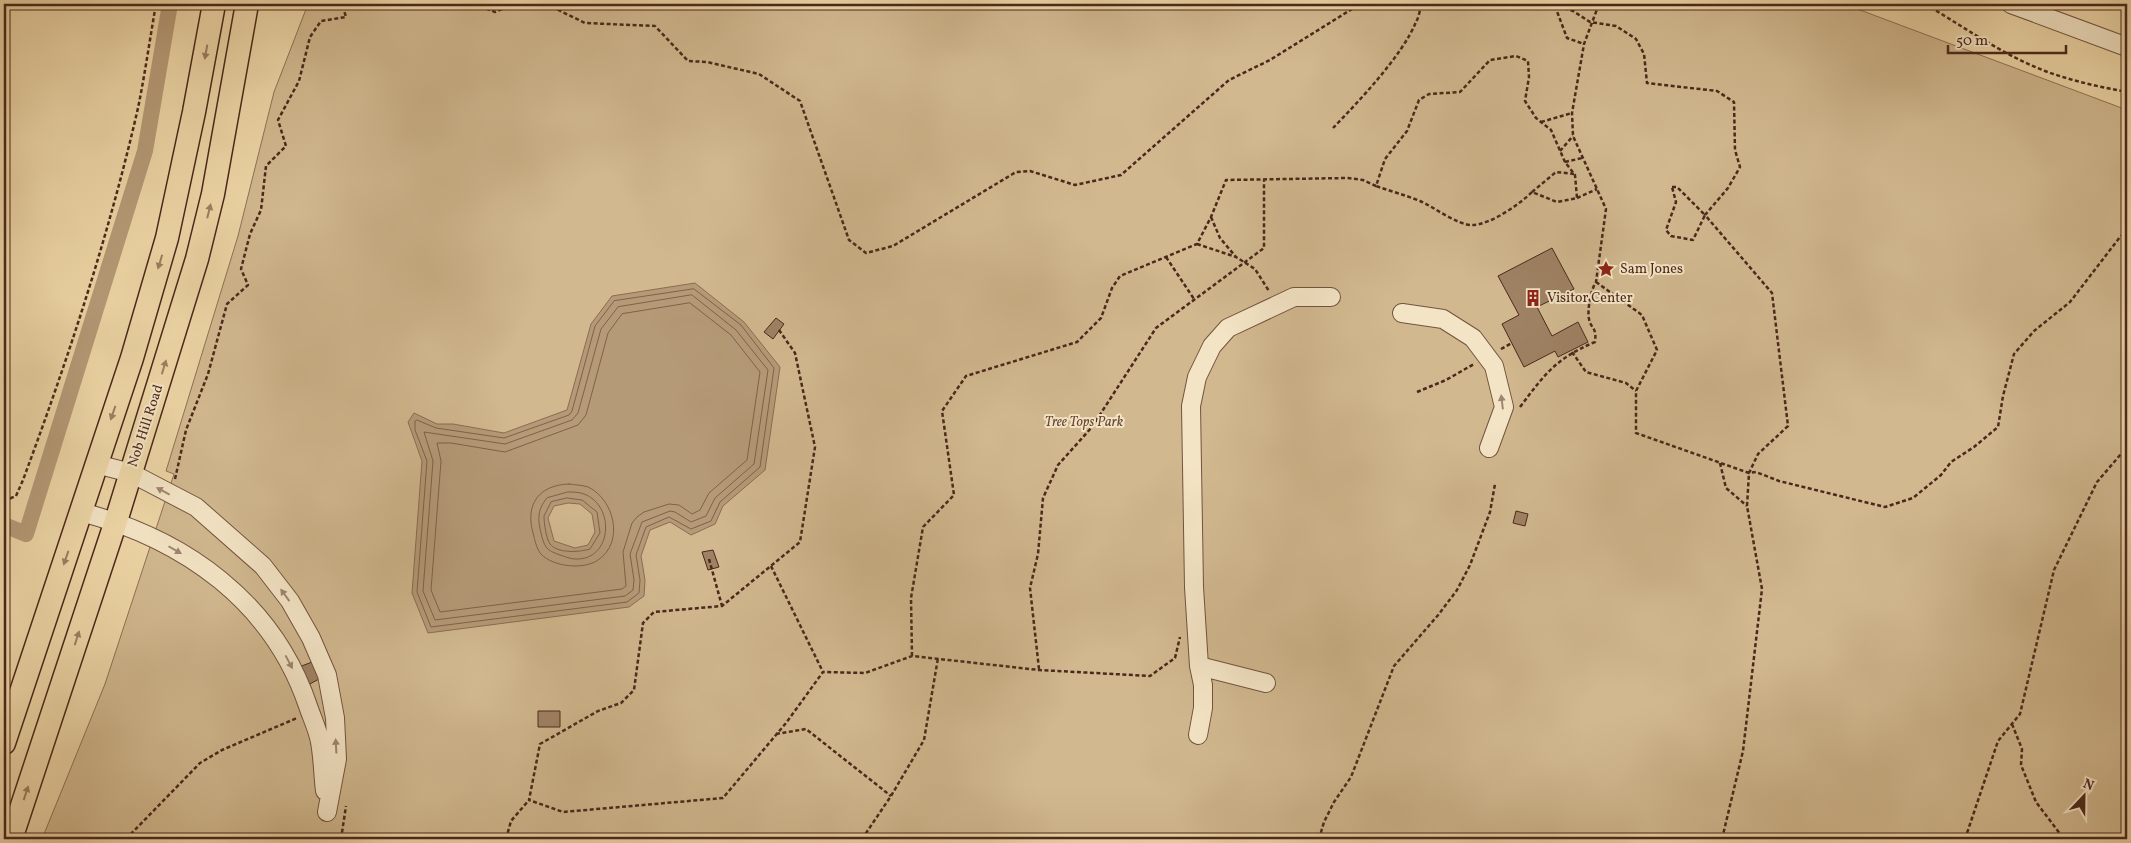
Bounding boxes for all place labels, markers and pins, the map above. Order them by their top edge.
place icon: Sam Jones [1596,259,1616,279]
place label: Sam Jones [1620,260,1683,279]
building icon: Visitor Center [1523,288,1543,308]
place label: Visitor Center [1547,289,1633,308]

